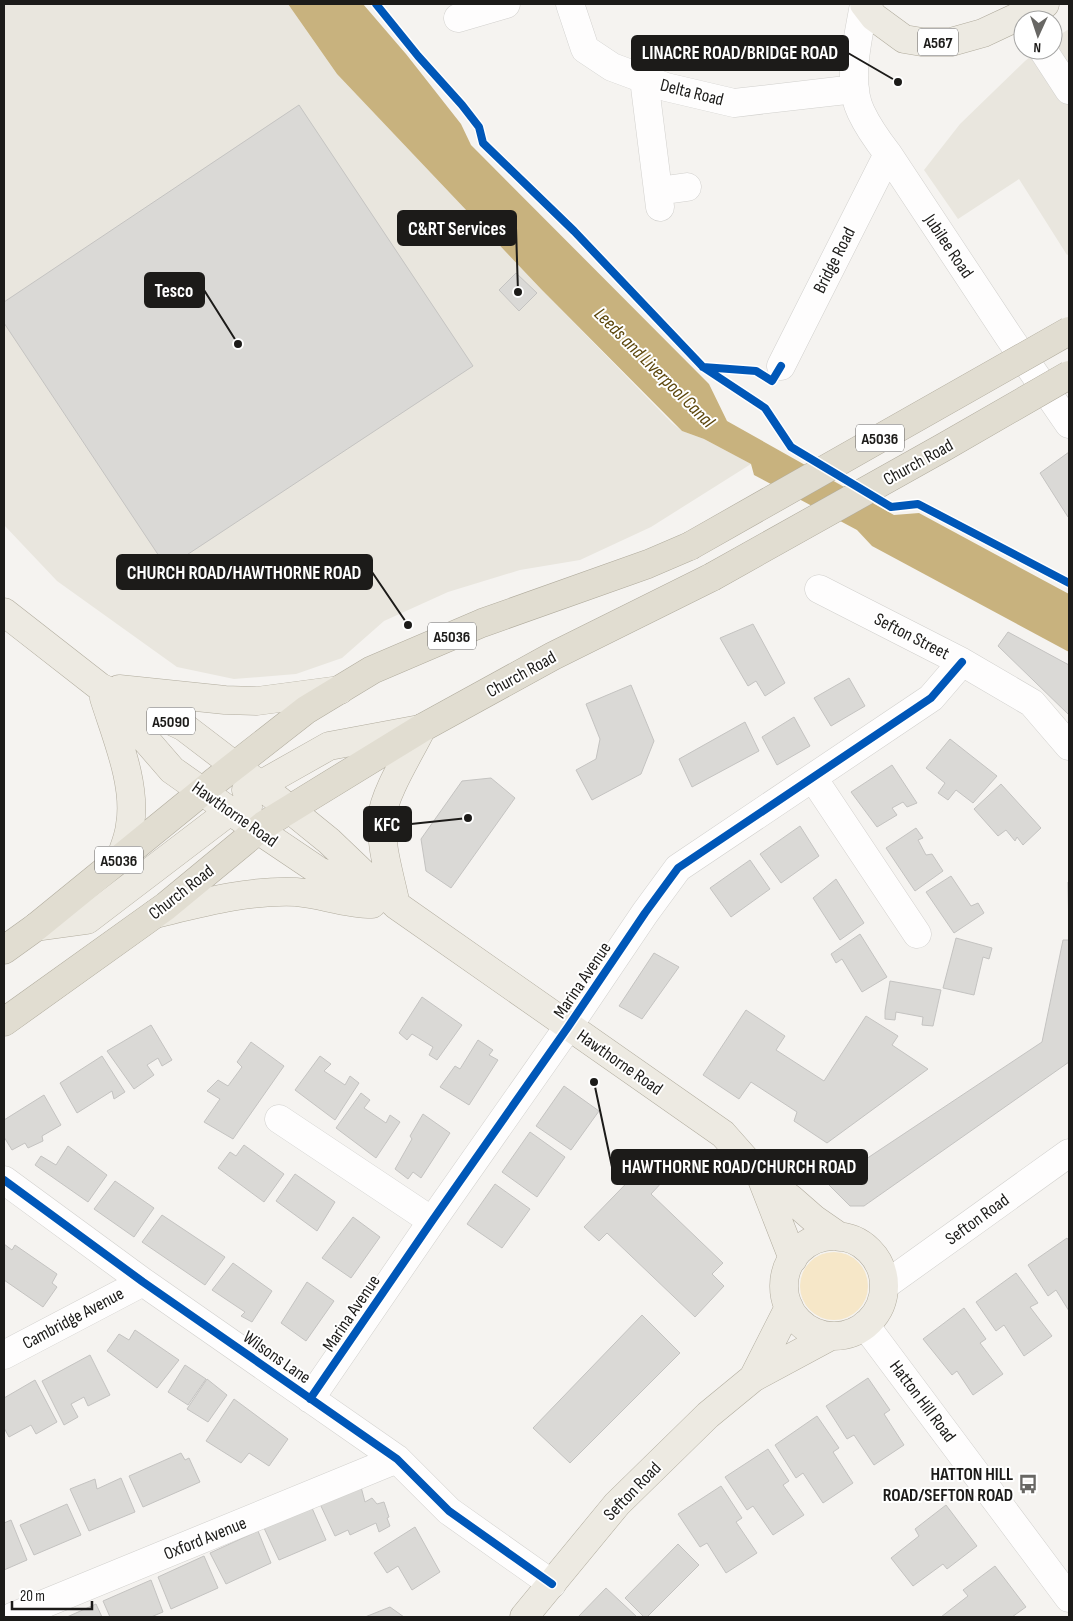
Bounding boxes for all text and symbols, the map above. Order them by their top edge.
north arrow [1013,10,1063,60]
road number: A567 [918,28,958,56]
callout: LINACRE ROAD/BRIDGE ROAD [632,36,848,70]
text: N [1033,39,1042,56]
text: LINACRE ROAD/BRIDGE ROAD [642,42,838,65]
street label: Delta Road [658,74,726,110]
street label: Jubilee Road [919,209,978,282]
callout: C&RT Services [398,211,516,245]
text: C&RT Services [408,218,506,241]
street label: Bridge Road [809,224,860,297]
callout: Tesco [145,273,204,307]
text: Tesco [155,280,193,303]
water label: Leeds and Liverpool Canal [589,303,719,433]
road number: A5036 [856,424,904,452]
street label: Church Road [880,435,957,490]
callout: CHURCH ROAD/HAWTHORNE ROAD [117,555,372,589]
text: CHURCH ROAD/HAWTHORNE ROAD [127,562,361,585]
street label: Sefton Street [871,609,953,665]
road number: A5036 [428,622,476,650]
street label: Church Road [483,647,560,702]
road number: A5090 [147,708,195,734]
street label: Hawthorne Road [188,777,282,852]
callout: KFC [364,807,411,841]
text: KFC [374,814,401,837]
road number: A5036 [95,846,143,874]
street label: Church Road [145,861,218,924]
street label: Marina Avenue [549,938,616,1022]
street label: Hawthorne Road [573,1025,667,1100]
callout: HAWTHORNE ROAD/CHURCH ROAD [612,1150,867,1184]
text: HAWTHORNE ROAD/CHURCH ROAD [622,1156,856,1179]
street label: Sefton Road [941,1189,1013,1250]
street label: Marina Avenue [318,1271,385,1355]
street label: Cambridge Avenue [19,1283,127,1354]
street label: Wilsons Lane [239,1326,315,1388]
street label: Hatton Hill Road [885,1356,960,1446]
street label: Sefton Road [599,1458,665,1525]
place label: HATTON HILL ROAD/SEFTON ROAD [883,1464,1013,1506]
bus stop icon: HATTON HILL ROAD/SEFTON ROAD [1017,1473,1039,1495]
street label: Oxford Avenue [161,1512,250,1565]
scale bar [12,1578,92,1610]
text: 20 m [20,1587,45,1606]

